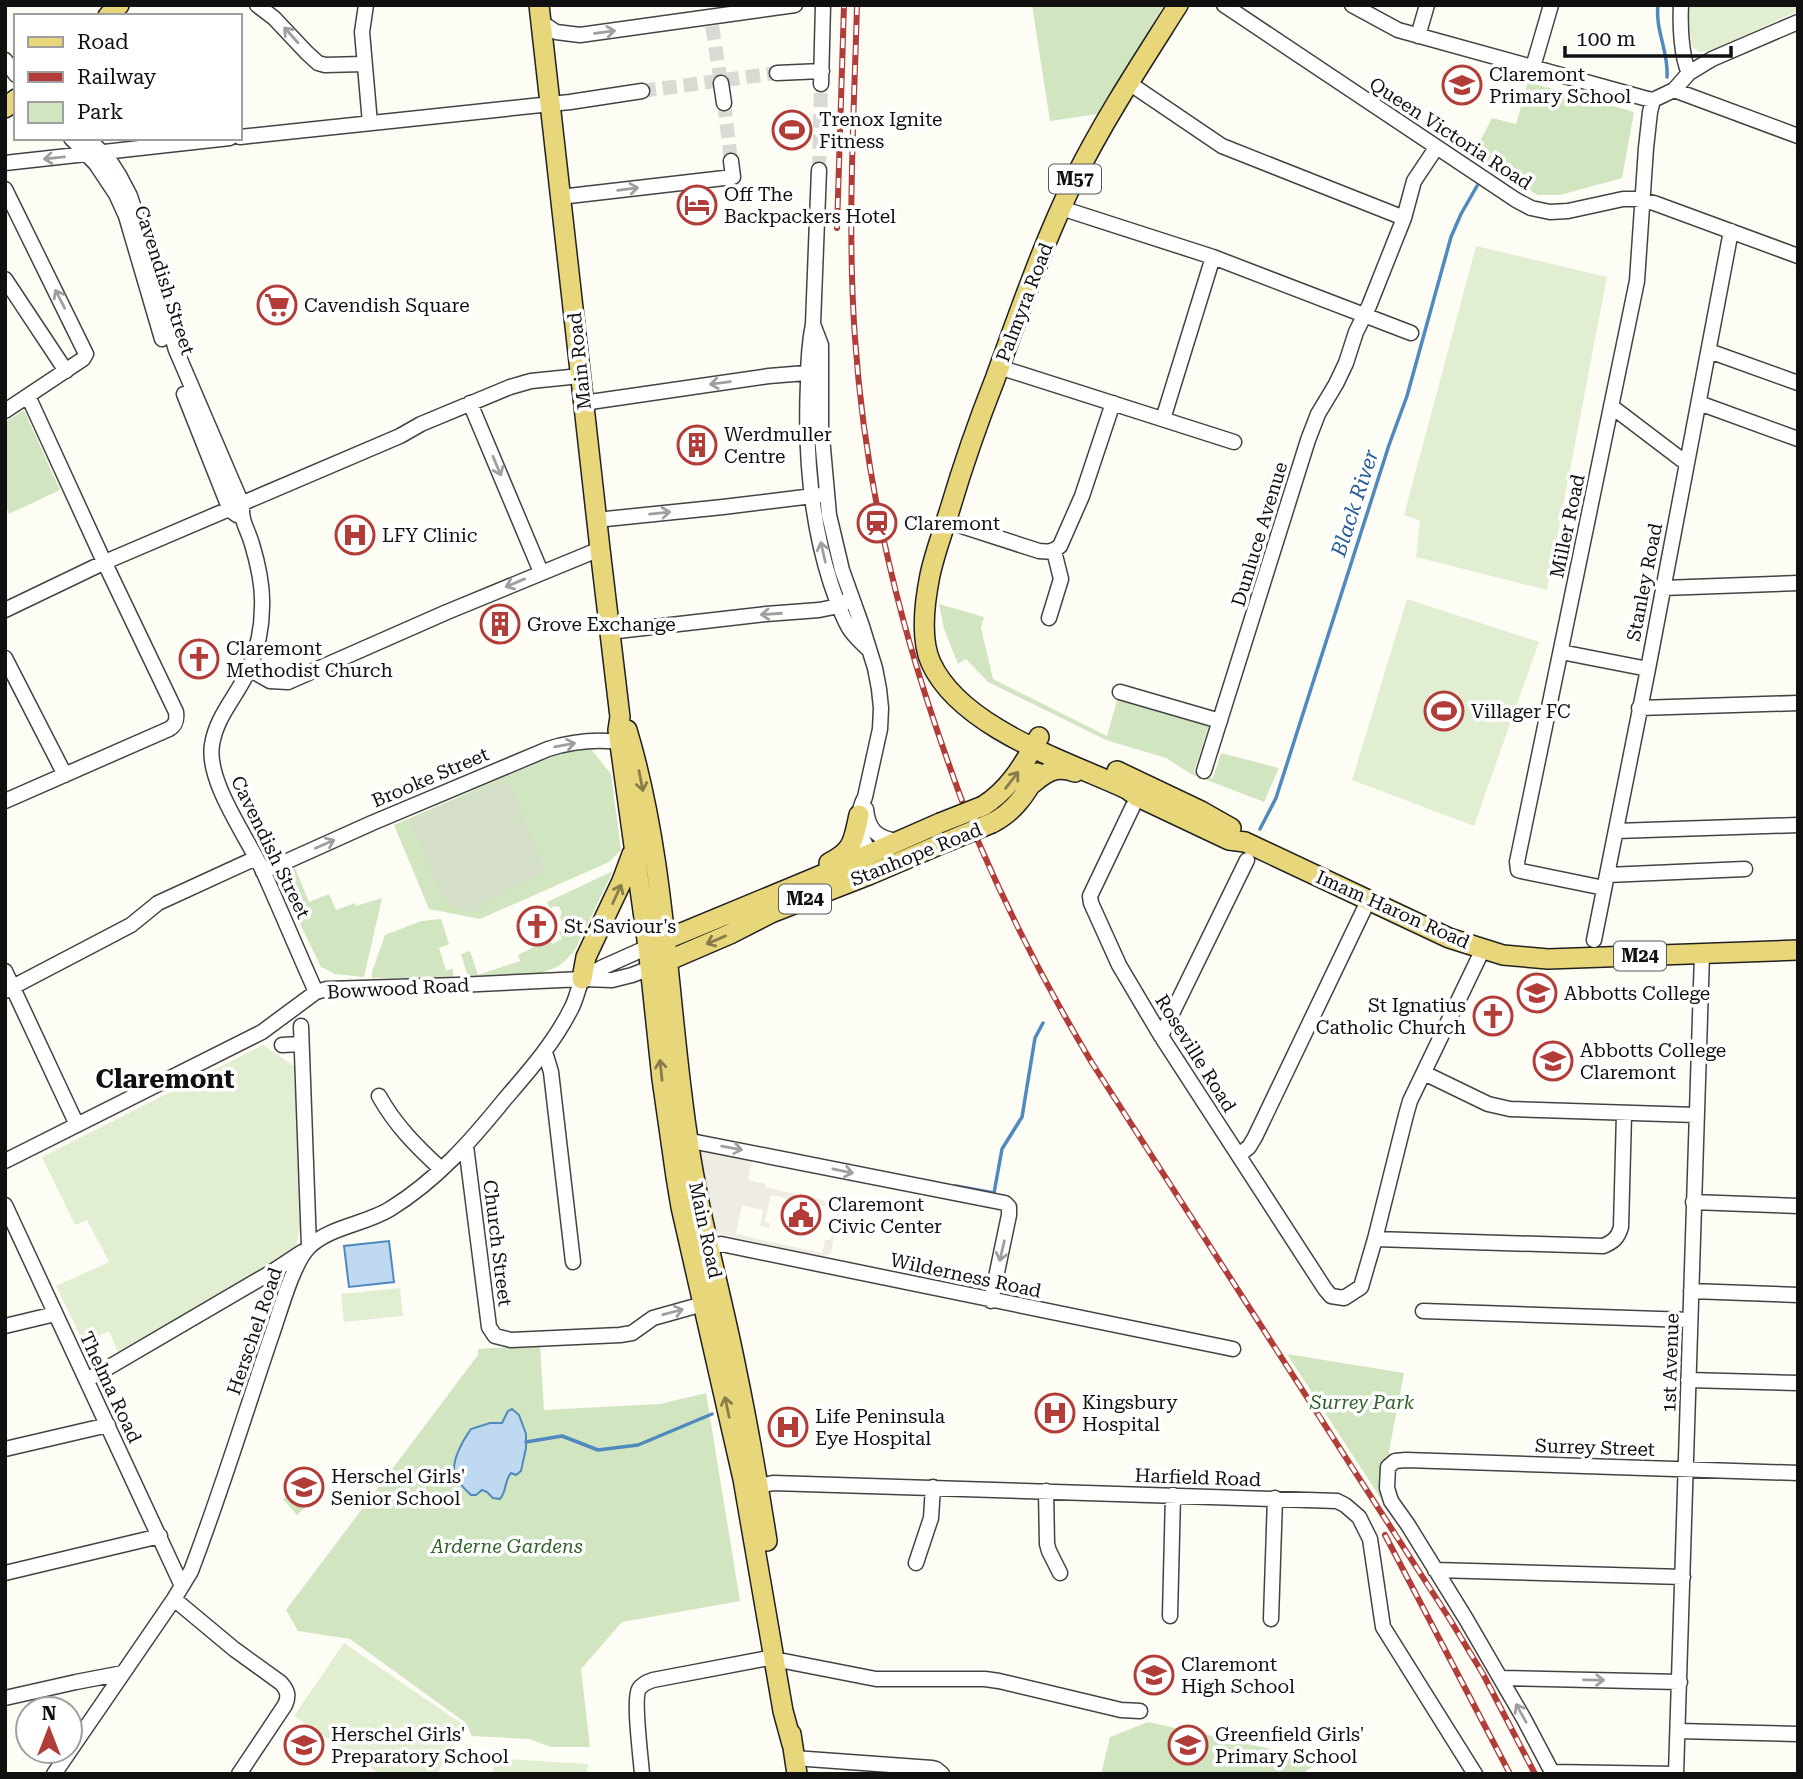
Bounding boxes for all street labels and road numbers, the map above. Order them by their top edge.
street label: Queen Victoria Road [1365,72,1536,195]
road number: M57 [1049,164,1101,194]
street label: Cavendish Street [130,203,200,358]
street label: Palmyra Road [991,239,1058,365]
street label: Main Road [563,311,596,411]
street label: Dunluce Avenue [1227,459,1292,609]
street label: Miller Road [1545,472,1590,580]
street label: Stanley Road [1622,521,1667,643]
street label: Brooke Street [368,742,492,812]
street label: Cavendish Street [226,772,315,922]
street label: Stanhope Road [847,818,985,891]
street label: Imam Haron Road [1312,865,1473,954]
road number: M24 [779,884,831,914]
road number: M24 [1614,942,1666,971]
street label: Bowwood Road [326,973,470,1004]
street label: Roseville Road [1150,990,1241,1116]
street label: Church Street [478,1178,517,1308]
street label: Main Road [684,1180,727,1280]
street label: Wilderness Road [888,1248,1043,1303]
street label: Herschel Road [222,1264,287,1398]
street label: 1st Avenue [1657,1313,1684,1413]
street label: Thelma Road [75,1328,146,1447]
street label: Surrey Street [1535,1434,1655,1461]
street label: Harfield Road [1134,1464,1262,1491]

